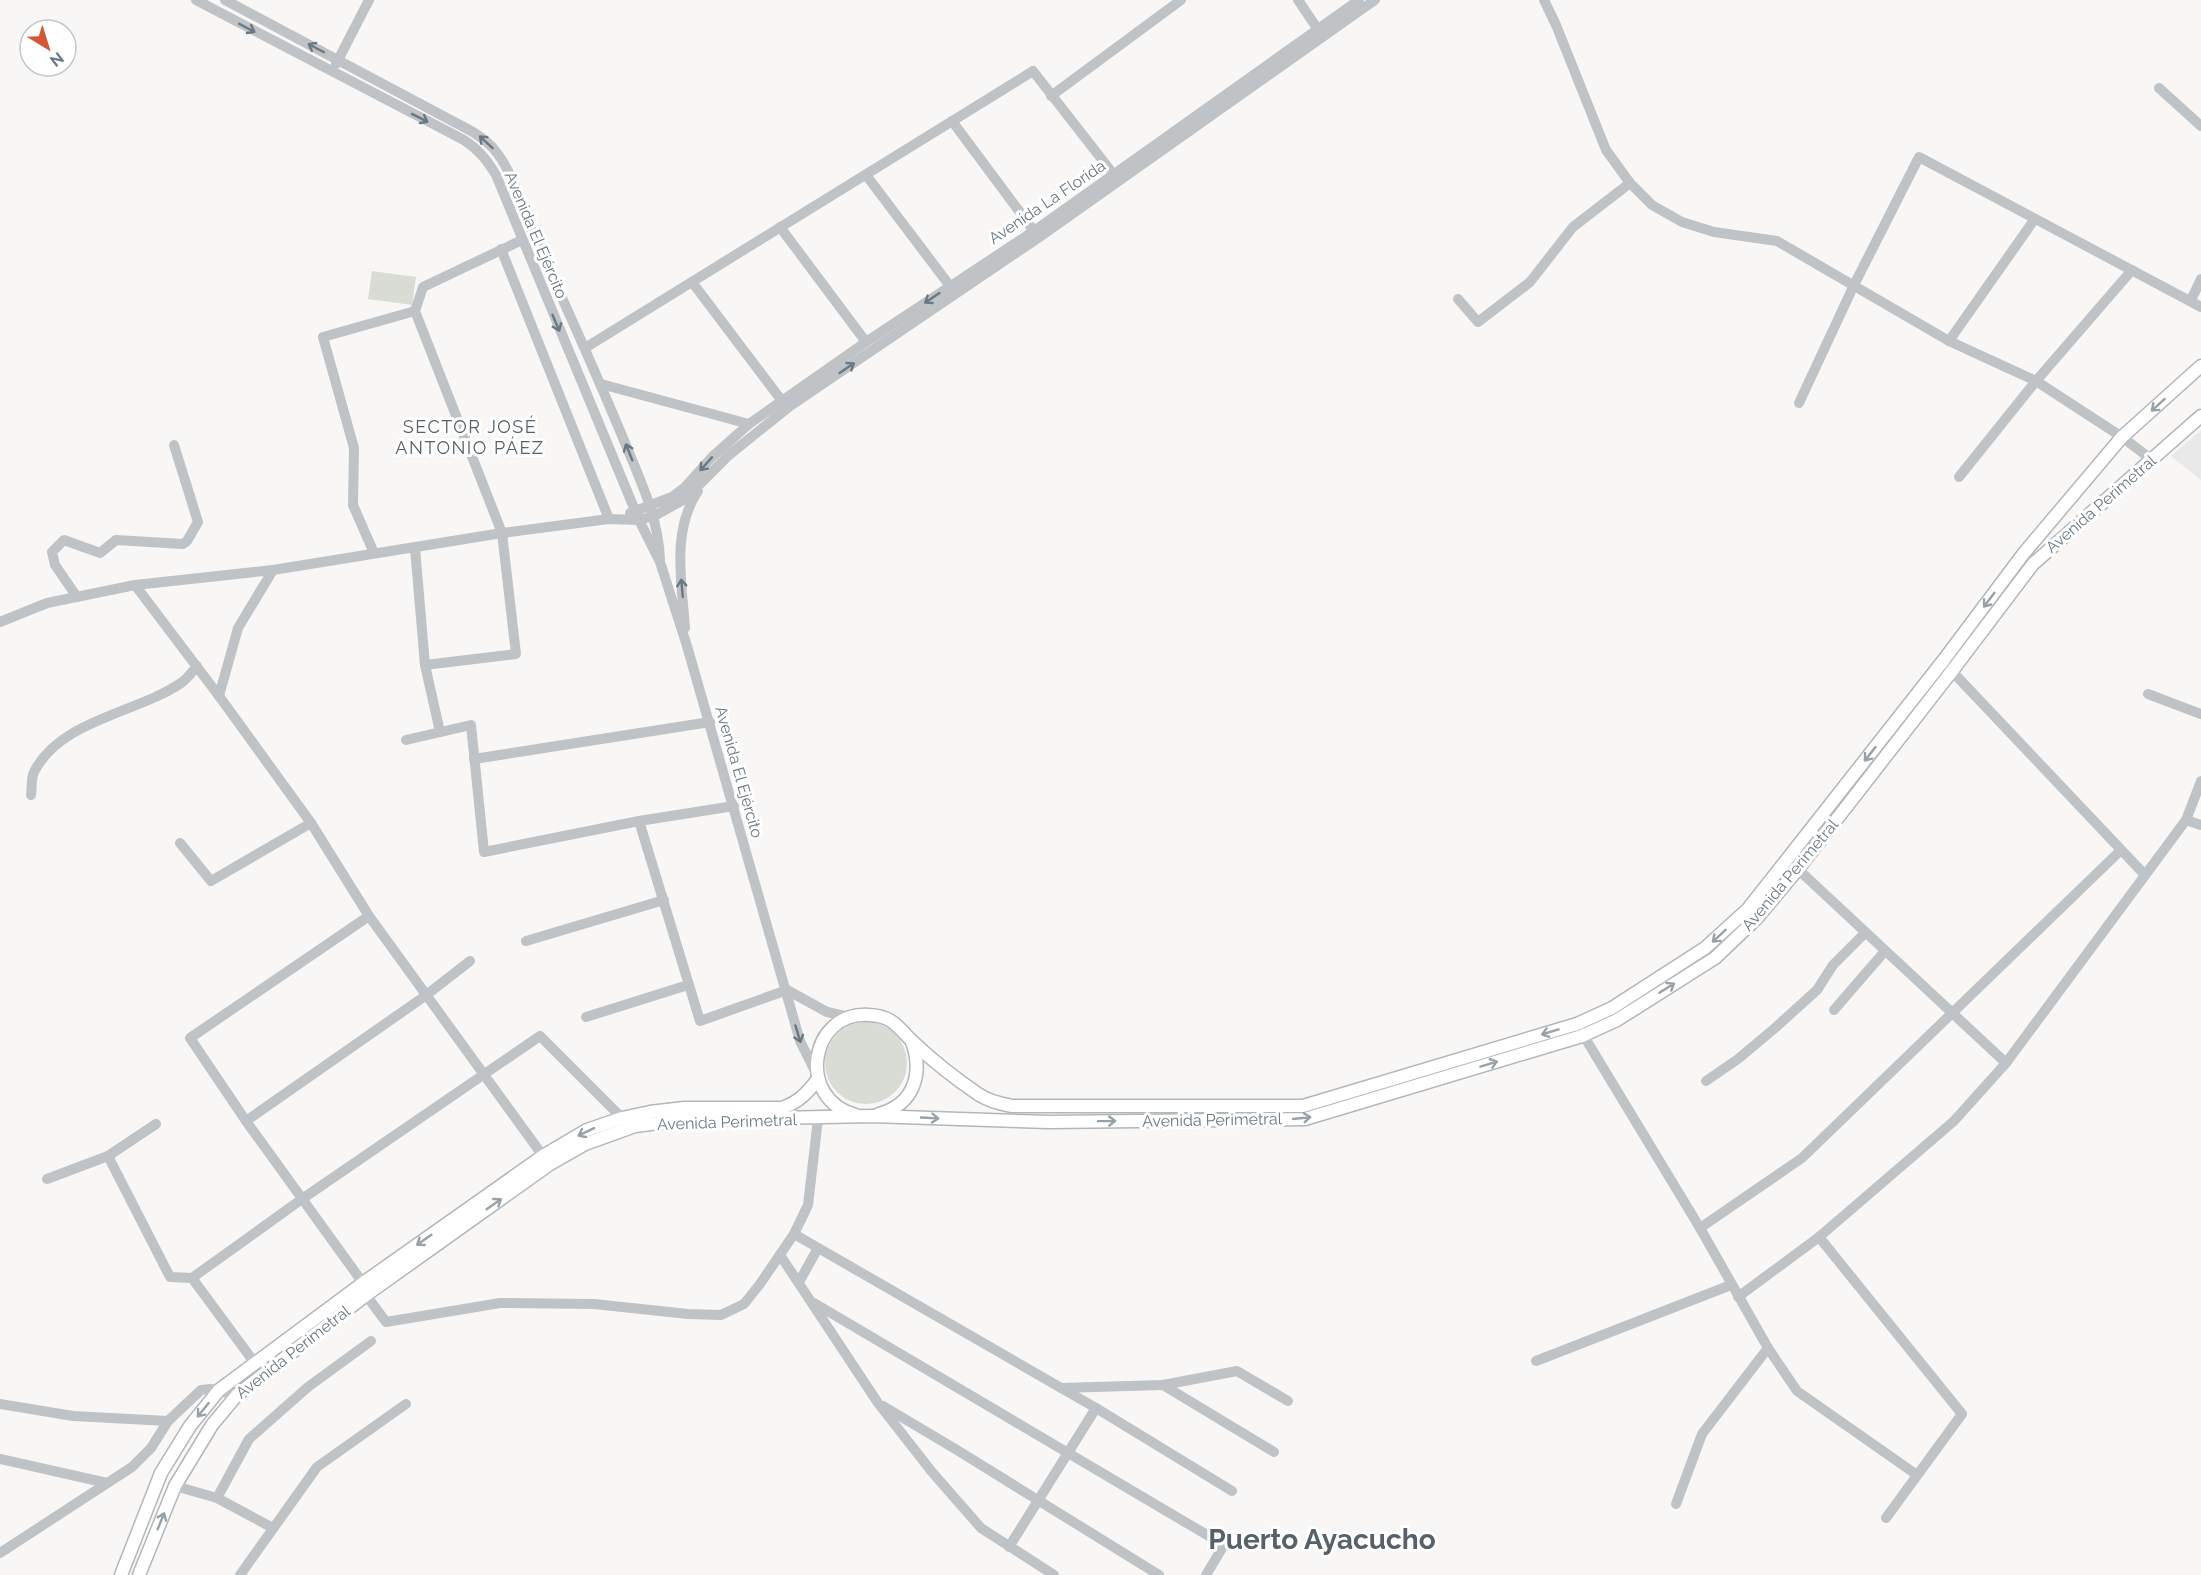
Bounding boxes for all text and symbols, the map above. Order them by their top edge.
north arrow [18,18,78,78]
one-way arrow [238,22,256,34]
one-way arrow [308,42,325,54]
text: N [46,48,68,71]
one-way arrow [411,112,429,124]
one-way arrow [479,135,494,149]
street label: Avenida La Florida [985,156,1109,248]
street label: Avenida El Ejército [501,169,571,301]
one-way arrow [924,292,941,304]
one-way arrow [551,313,562,331]
one-way arrow [838,362,855,374]
one-way arrow [2150,398,2165,412]
district label: SECTOR JOSÉ ANTONIO PÁEZ [395,415,545,458]
one-way arrow [622,443,633,462]
street label: Avenida Perimetral [2042,451,2160,557]
one-way arrow [699,456,713,471]
one-way arrow [676,579,687,599]
one-way arrow [1983,591,1995,607]
street label: Avenida El Ejército [711,704,767,840]
one-way arrow [1863,746,1876,762]
street label: Avenida Perimetral [1738,815,1843,935]
one-way arrow [1711,929,1726,943]
one-way arrow [1658,982,1675,994]
one-way arrow [793,1024,804,1043]
one-way arrow [1541,1027,1560,1038]
one-way arrow [1479,1058,1498,1069]
street label: Avenida Perimetral [1142,1109,1283,1131]
street label: Avenida Perimetral [657,1110,798,1134]
one-way arrow [920,1112,940,1123]
one-way arrow [1292,1112,1311,1123]
one-way arrow [1097,1115,1117,1127]
one-way arrow [577,1126,595,1138]
one-way arrow [485,1198,501,1211]
one-way arrow [416,1234,432,1246]
street label: Avenida Perimetral [232,1301,354,1403]
one-way arrow [197,1401,210,1417]
one-way arrow [156,1512,167,1531]
district label: Puerto Ayacucho [1208,1523,1436,1556]

